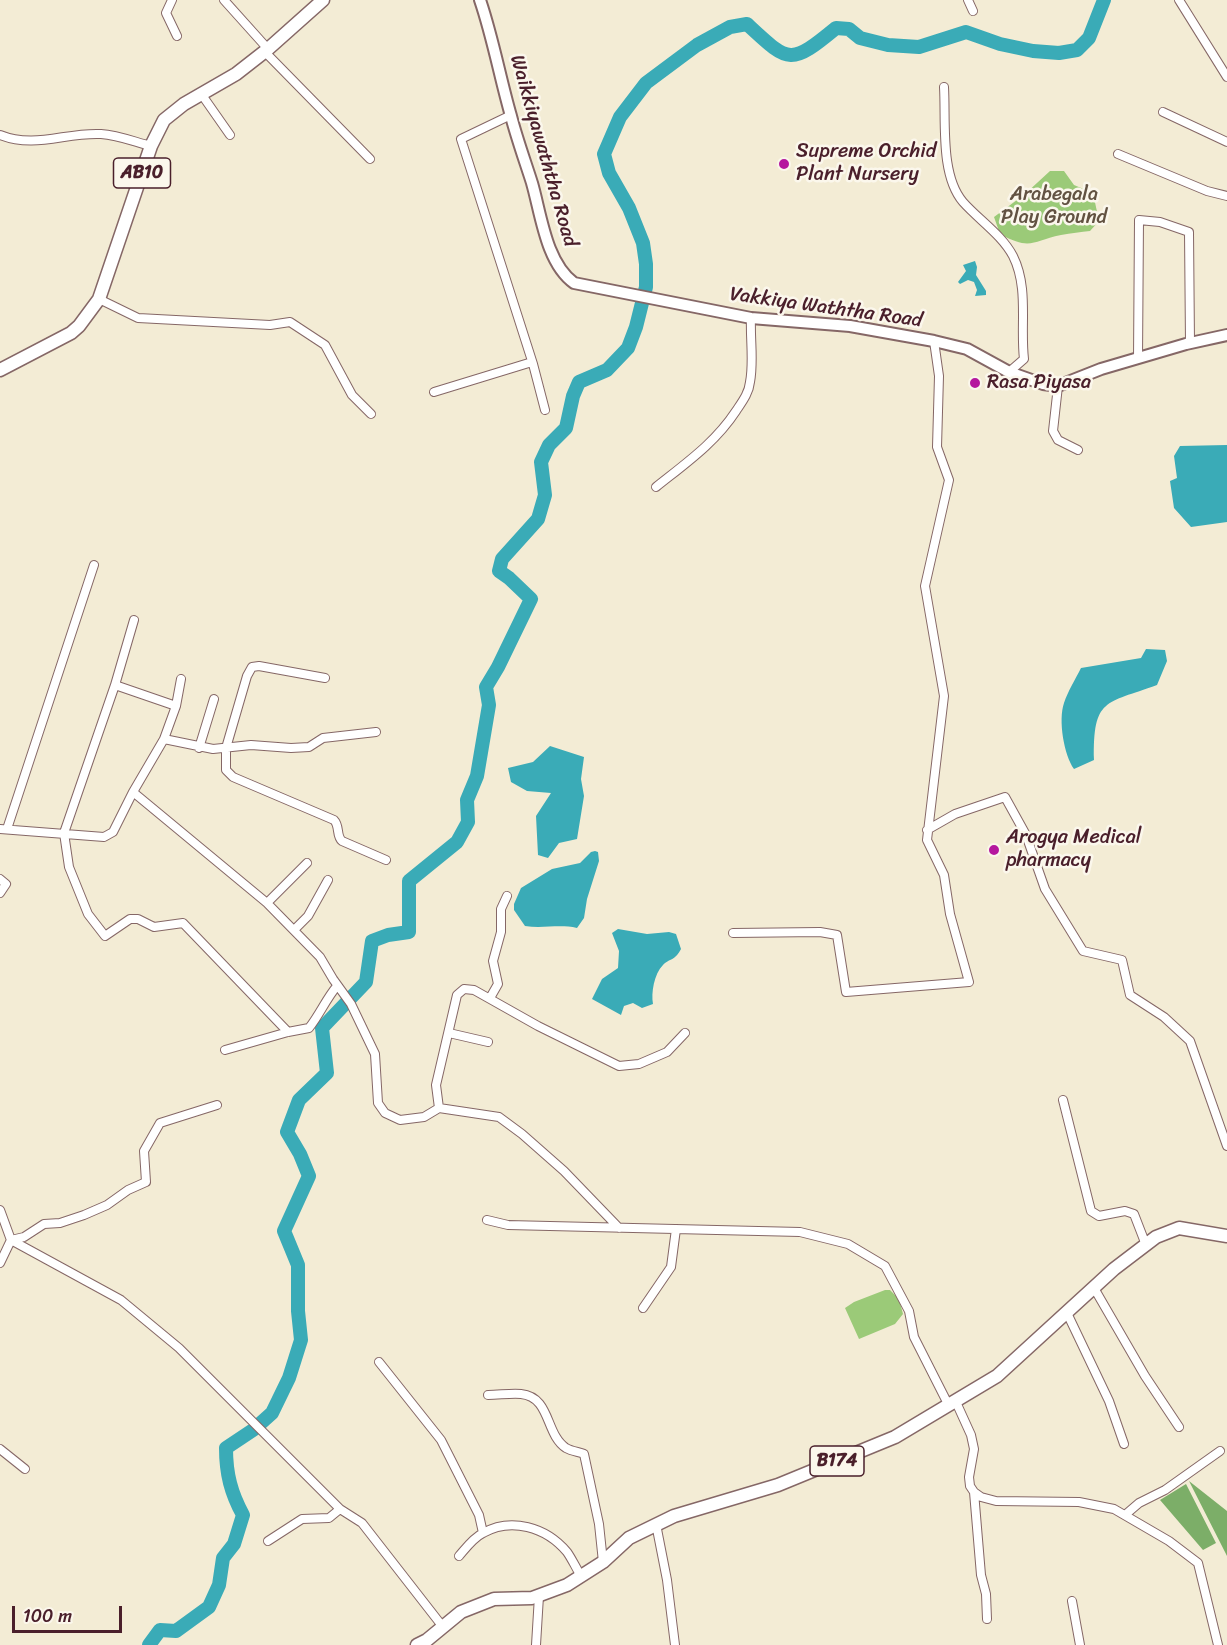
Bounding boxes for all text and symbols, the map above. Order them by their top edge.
street label: Waikkiyawaththa Road [504,52,582,250]
place label: Supreme Orchid Plant Nursery [796,140,936,187]
marker: Supreme Orchid Plant Nursery [777,157,791,171]
road number: AB10 [114,158,170,188]
park label: Arabegala Play Ground [1001,183,1107,230]
street label: Vakkiya Waththa Road [728,283,924,333]
place label: Rasa Piyasa [987,371,1091,395]
marker: Rasa Piyasa [968,376,982,390]
place label: Arogya Medical pharmacy [1006,826,1141,873]
marker: Arogya Medical pharmacy [987,843,1001,857]
road number: B174 [810,1446,864,1476]
scale bar [15,1594,124,1632]
text: 100 m [23,1600,72,1632]

